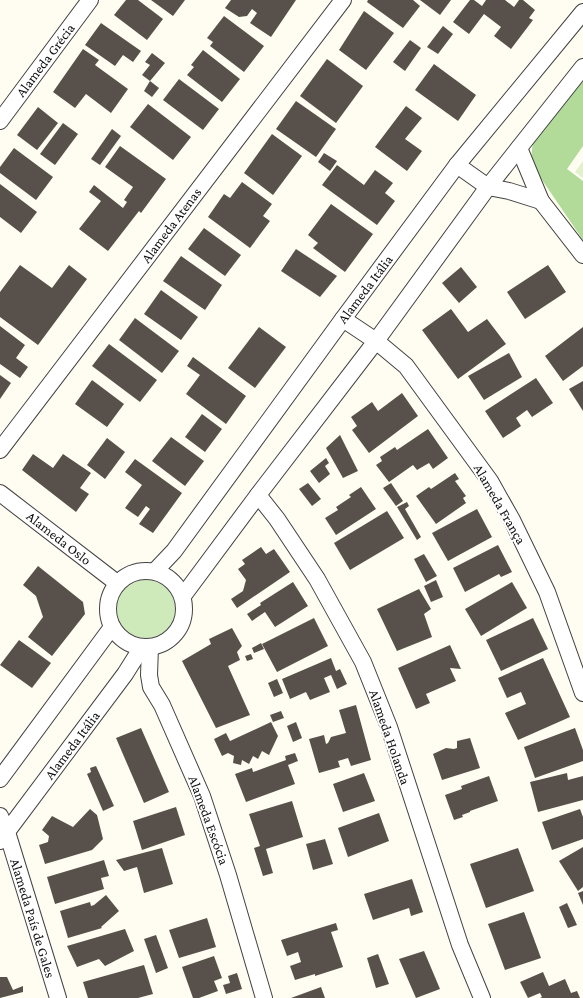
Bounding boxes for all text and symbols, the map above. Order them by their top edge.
street label: Alameda Grécia [12,20,78,100]
street label: Alameda Atenas [138,184,204,266]
street label: Alameda Itália [334,251,396,326]
street label: Alameda França [471,461,530,547]
street label: Alameda Oslo [24,508,94,568]
street label: Alameda Holanda [366,687,414,787]
street label: Alameda Itália [41,707,103,782]
street label: Alameda Escócia [185,773,233,867]
street label: Alameda País de Gales [7,856,59,980]

